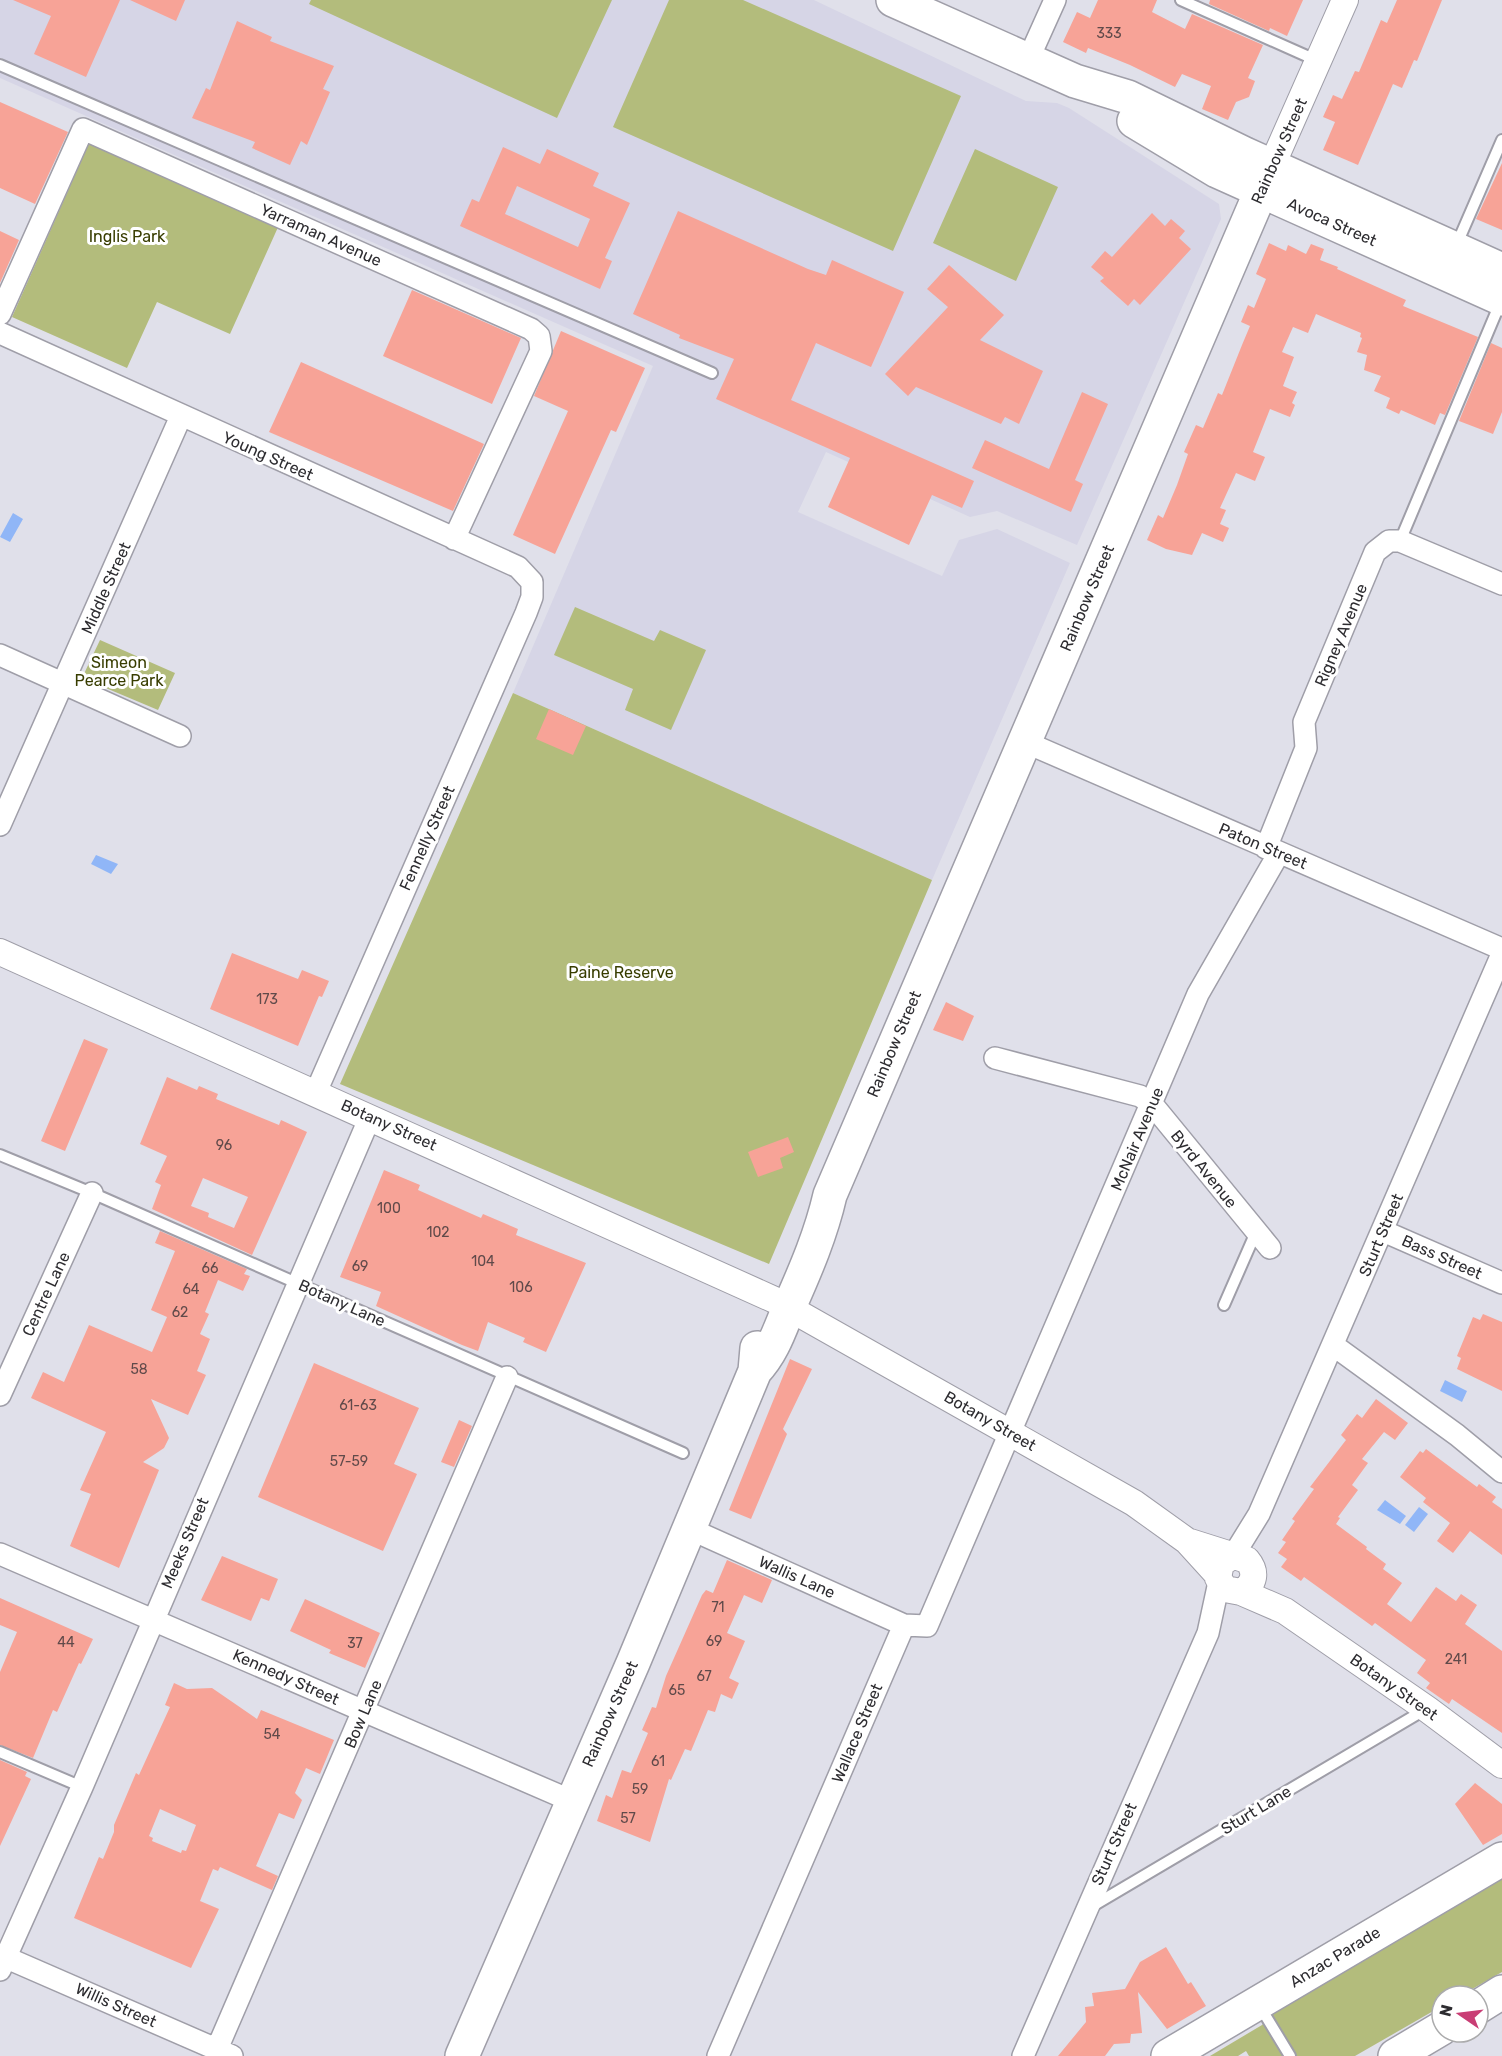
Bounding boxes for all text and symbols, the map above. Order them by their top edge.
house number: 333 [1096,25,1122,42]
street label: Rainbow Street [1247,95,1311,207]
street label: Avoca Street [1284,194,1380,250]
street label: Yarraman Avenue [257,200,385,270]
park label: Inglis Park [89,227,166,246]
street label: Young Street [220,428,316,484]
street label: Middle Street [77,539,135,637]
street label: Rainbow Street [1056,542,1118,654]
street label: Rigney Avenue [1311,581,1371,689]
park label: Simeon Pearce Park [75,653,164,690]
street label: Fennelly Street [395,783,459,893]
street label: Paton Street [1216,819,1310,873]
park label: Paine Reserve [568,963,674,982]
street label: Rainbow Street [863,988,925,1100]
house number: 173 [256,991,278,1008]
street label: McNair Avenue [1107,1084,1167,1194]
street label: Botany Street [338,1095,440,1155]
street label: Byrd Avenue [1167,1126,1241,1212]
house number: 96 [216,1137,232,1154]
street label: Sturt Street [1355,1191,1407,1279]
house number: 100 [377,1200,401,1217]
house number: 102 [426,1224,450,1241]
street label: Bass Street [1399,1231,1485,1283]
street label: Centre Lane [18,1249,74,1339]
house number: 104 [471,1253,495,1270]
house number: 69 [352,1258,368,1275]
house number: 66 [202,1260,218,1277]
street label: Botany Lane [296,1275,388,1331]
house number: 106 [509,1279,533,1296]
house number: 64 [182,1281,200,1298]
house number: 62 [172,1304,188,1321]
house number: 58 [130,1361,148,1378]
street label: Botany Street [941,1387,1039,1455]
house number: 61-63 [339,1397,377,1414]
house number: 57-59 [330,1453,368,1470]
street label: Meeks Street [157,1495,213,1591]
street label: Wallis Lane [756,1552,838,1602]
house number: 71 [711,1599,725,1616]
house number: 69 [706,1633,722,1650]
house number: 44 [57,1634,75,1651]
house number: 37 [347,1635,363,1652]
street label: Kennedy Street [230,1645,342,1709]
street label: Botany Street [1346,1650,1442,1724]
house number: 241 [1445,1651,1467,1668]
street label: Rainbow Street [578,1658,642,1770]
house number: 67 [696,1668,712,1685]
street label: Bow Lane [340,1677,386,1751]
street label: Wallace Street [828,1681,886,1785]
house number: 65 [669,1682,685,1699]
house number: 54 [263,1726,281,1743]
house number: 61 [651,1753,665,1770]
house number: 59 [632,1781,648,1798]
street label: Sturt Lane [1217,1782,1295,1838]
street label: Sturt Street [1087,1800,1141,1888]
house number: 57 [620,1810,636,1827]
street label: Anzac Parade [1286,1922,1384,1992]
street label: Willis Street [73,1979,159,2031]
north arrow [1430,1984,1490,2044]
text: N [1435,2003,1457,2018]

